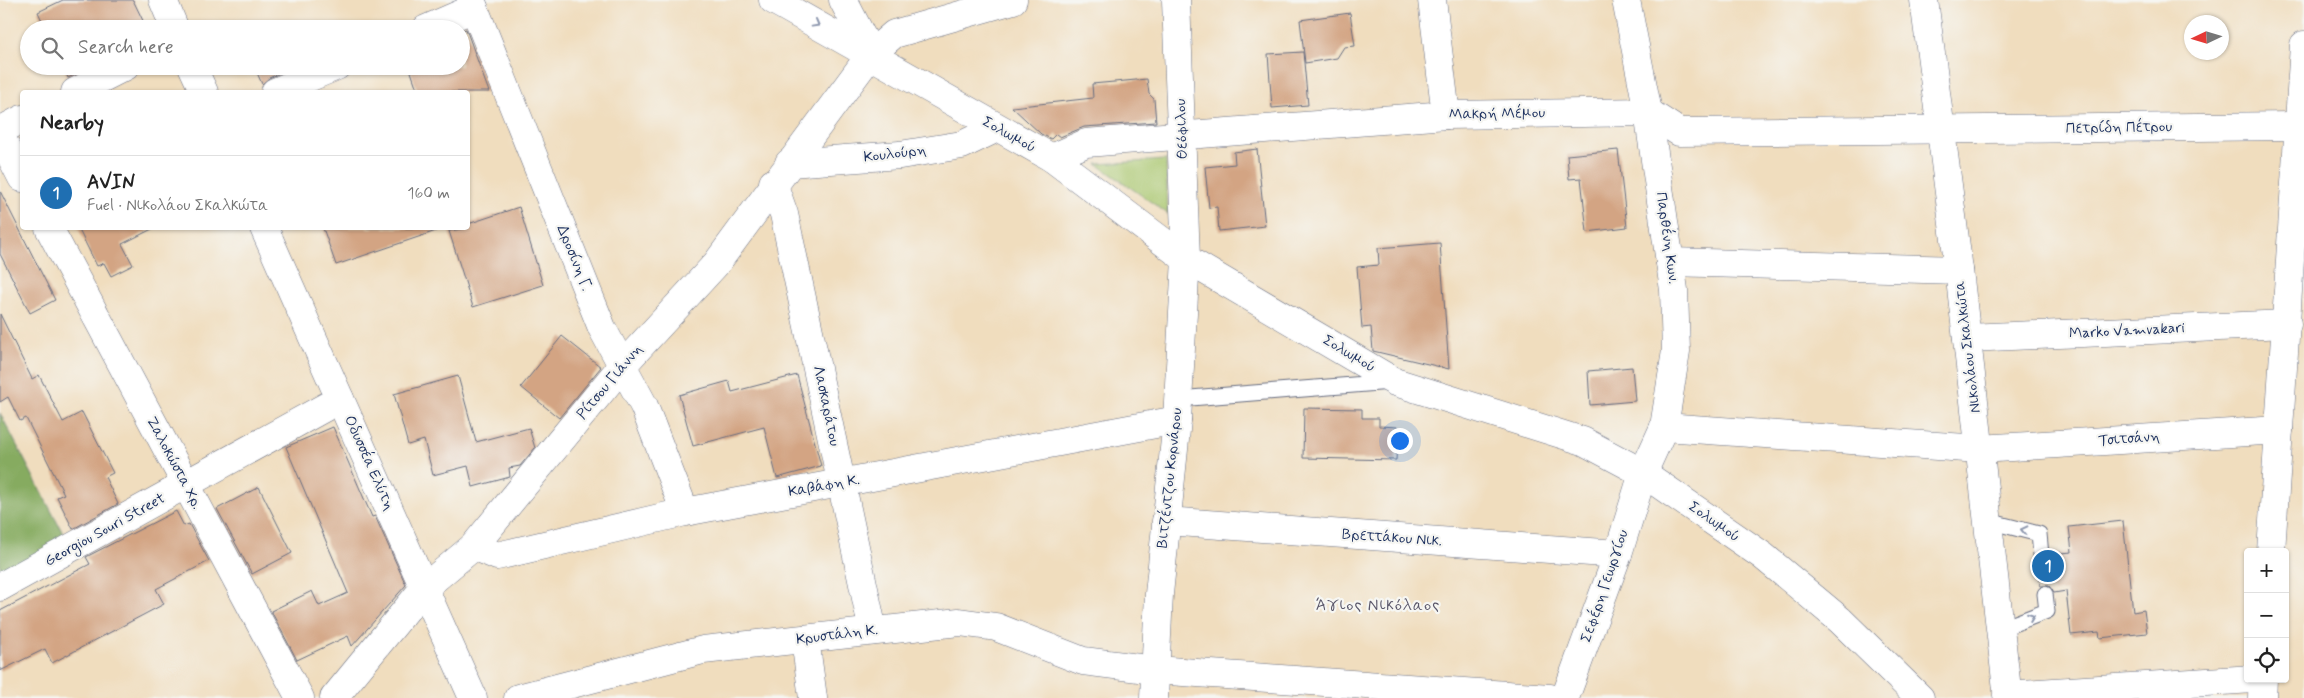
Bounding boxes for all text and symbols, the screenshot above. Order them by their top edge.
north arrow [2184,15,2229,60]
one-way arrow [811,17,820,27]
search box [20,20,470,75]
icon: search [38,34,66,62]
text: Search here [78,35,174,60]
street label: Θεόφιλου [1171,98,1193,160]
street label: Μακρή Μέμου [1449,103,1546,125]
text: Nearby [40,109,104,137]
street label: Σολωμού [979,112,1039,158]
street label: Πετρίδη Πέτρου [2066,117,2173,139]
street label: Κουλούρη [862,140,928,168]
text: AVIN [87,170,135,195]
text: 1 [52,183,60,204]
text: 160 m [407,183,450,204]
street label: Παρθένη Κων. [1651,191,1683,285]
text: Fuel · Νικολάου Σκαλκώτα [87,195,268,216]
street label: Δροσίνη Γ. [552,222,596,294]
street label: Νικολάου Σκαλκώτα [1950,279,1986,414]
street label: Marko Vamvakari [2069,318,2185,344]
street label: Σολωμού [1319,330,1379,378]
street label: Ρίτσου Γιάννη [573,340,647,424]
street label: Λασκαράτου [808,364,844,448]
street label: Βιτζέντζου Κορνάρου [1153,407,1187,549]
street label: Οδυσσέα Ελύτη [339,412,399,514]
street label: Ζαλοκώστα Χρ. [141,413,207,513]
street label: Τσιτσάνη [2098,427,2161,451]
your location [1387,428,1413,454]
street label: Καβάφη Κ. [787,470,861,502]
street label: Georgiou Souri Street [41,489,169,572]
street label: Σολωμού [1684,497,1744,547]
street label: Βρεττάκου Νικ. [1341,525,1443,551]
one-way arrow [2020,525,2029,536]
street label: Σεφέρη Γεωργίου [1576,527,1634,645]
pin: 1 [2032,547,2064,585]
map controls [2244,548,2289,683]
button: + [2244,548,2289,593]
button: − [2244,593,2289,638]
district label: Άγιος Νικόλαος [1316,595,1440,616]
one-way arrow [2027,613,2035,623]
street label: Κρυστάλη Κ. [795,620,879,650]
button: locate [2244,638,2289,683]

